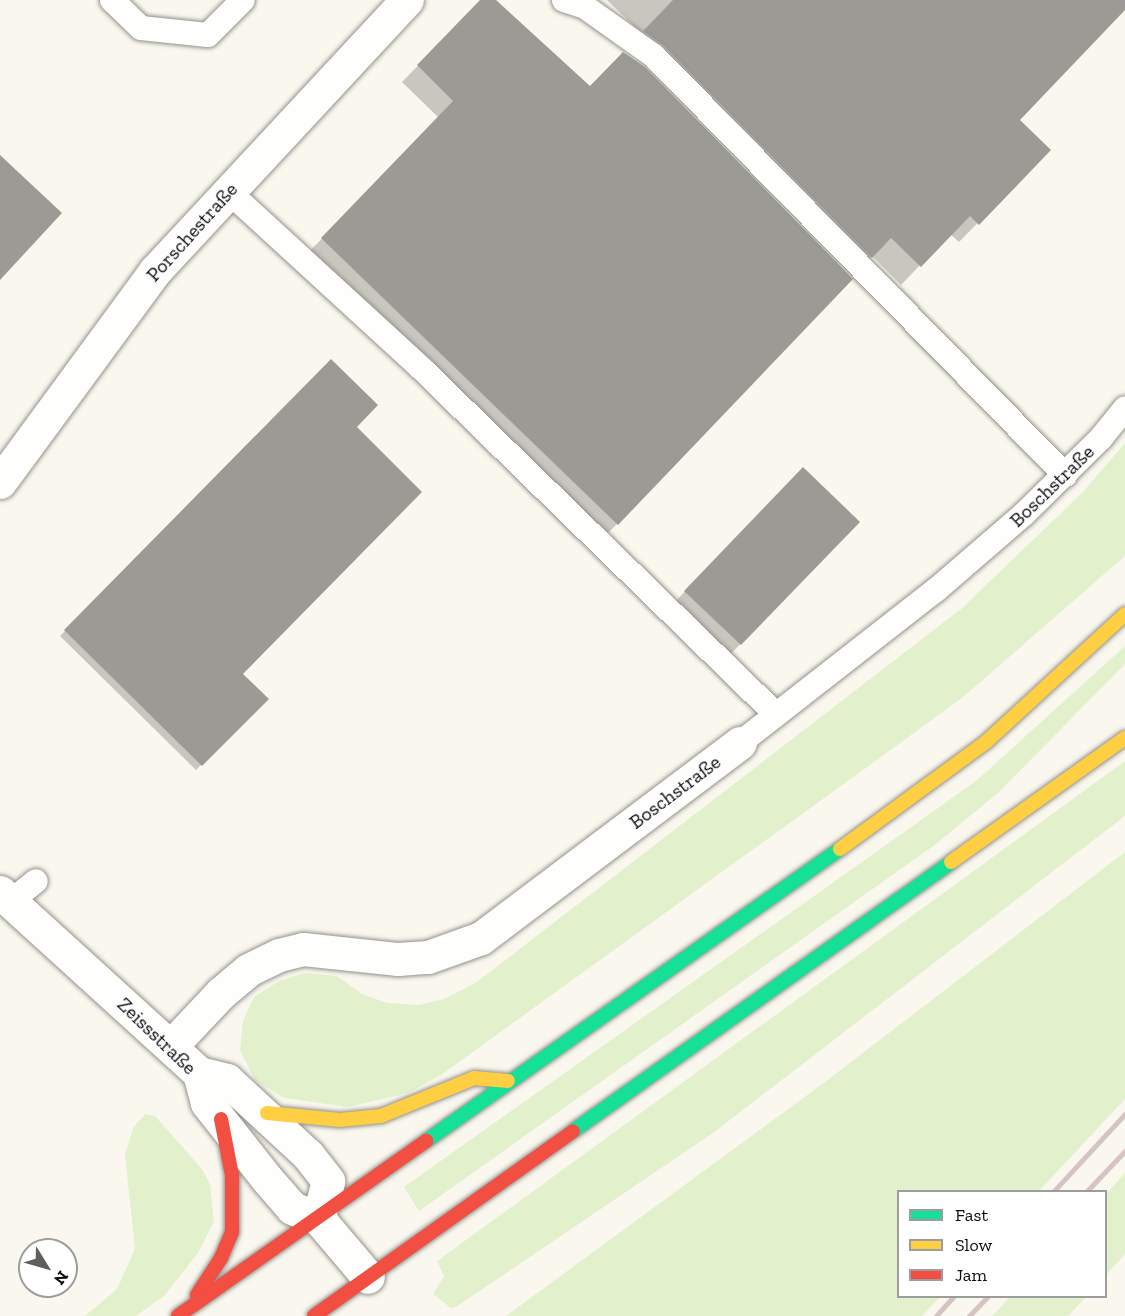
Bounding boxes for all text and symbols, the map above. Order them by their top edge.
street label: Porschestraße [141,178,243,286]
street label: Boschstraße [1005,440,1099,532]
street label: Boschstraße [625,750,725,834]
street label: Zeissstraße [112,992,202,1080]
legend [897,1190,1107,1298]
text: Fast [955,1204,988,1226]
text: Slow [955,1234,992,1256]
north arrow [18,1238,78,1298]
text: Jam [955,1264,987,1286]
text: N [50,1267,72,1289]

